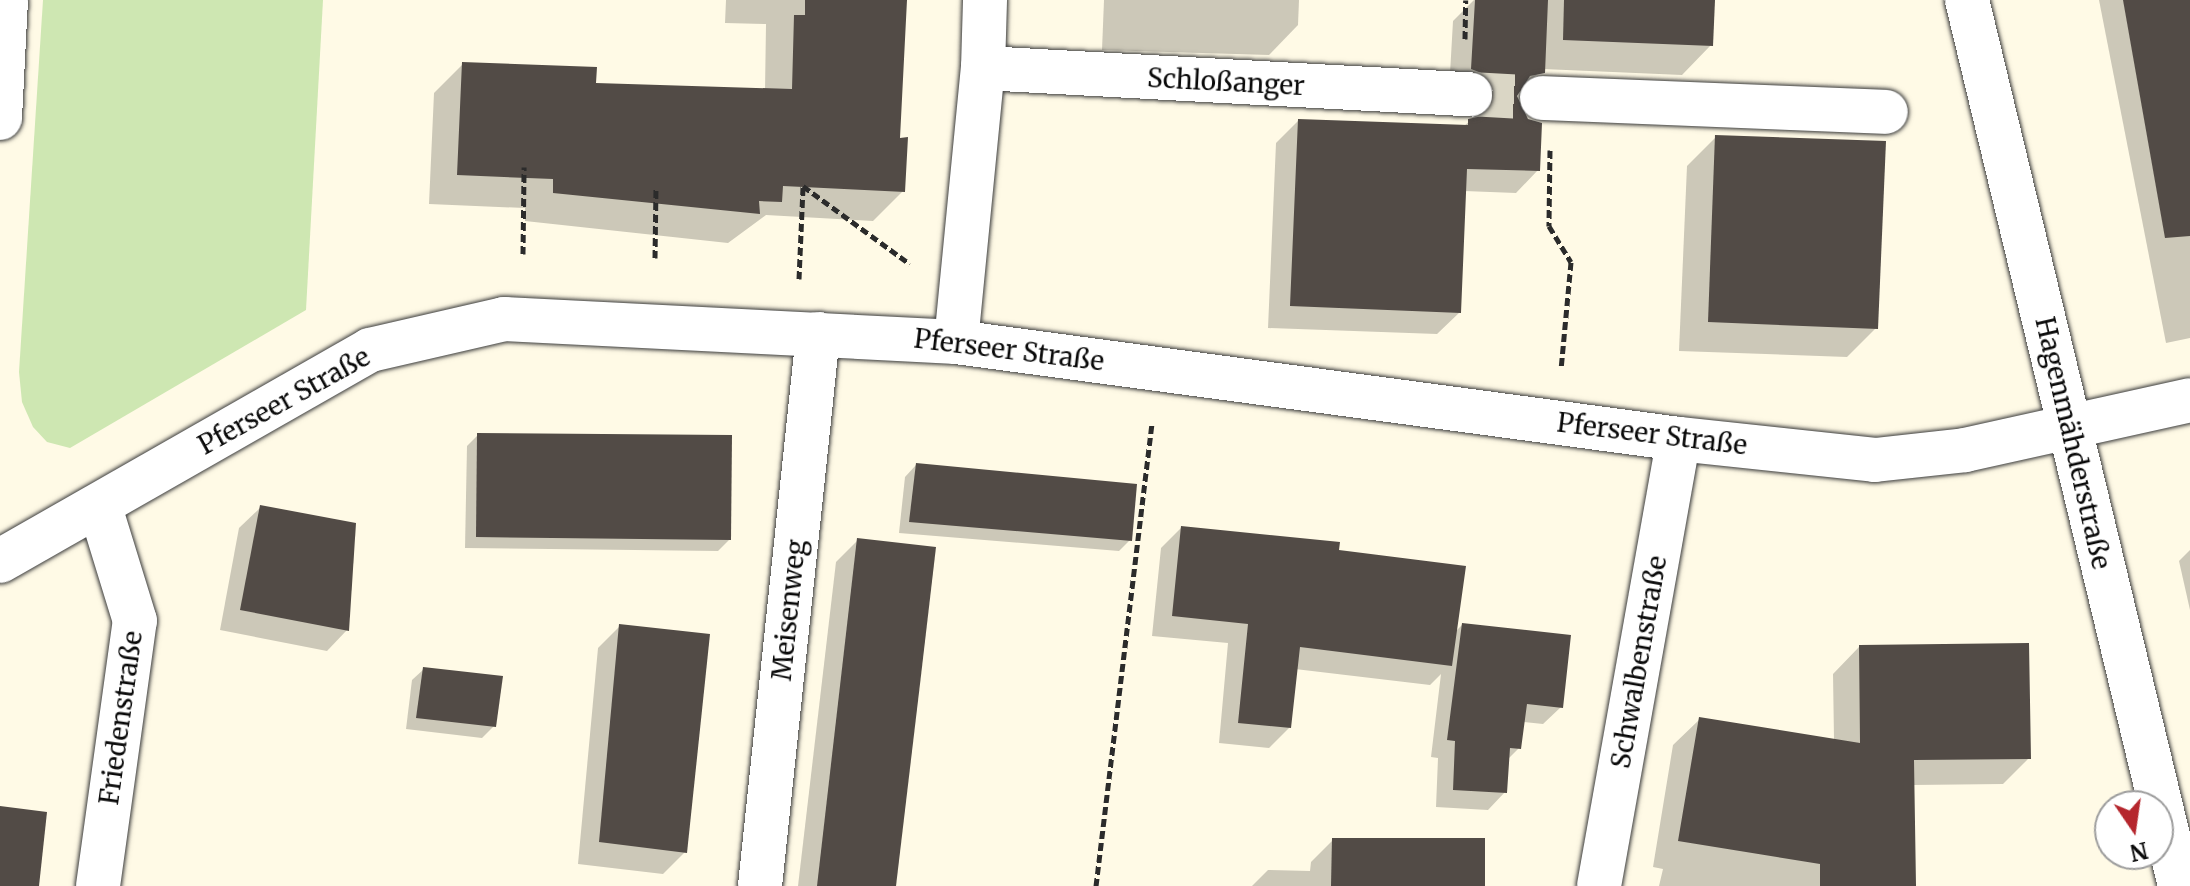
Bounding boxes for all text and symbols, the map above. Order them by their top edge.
street label: Schloßanger [1146,62,1306,102]
street label: Hagenmähderstraße [2029,314,2117,572]
street label: Pferseer Straße [912,323,1106,377]
street label: Pferseer Straße [193,341,375,461]
street label: Pferseer Straße [1555,407,1749,461]
street label: Meisenweg [766,538,812,682]
street label: Schwalbenstraße [1605,553,1673,771]
street label: Friedenstraße [93,629,149,807]
north arrow [2094,790,2174,870]
text: N [2127,836,2151,867]

